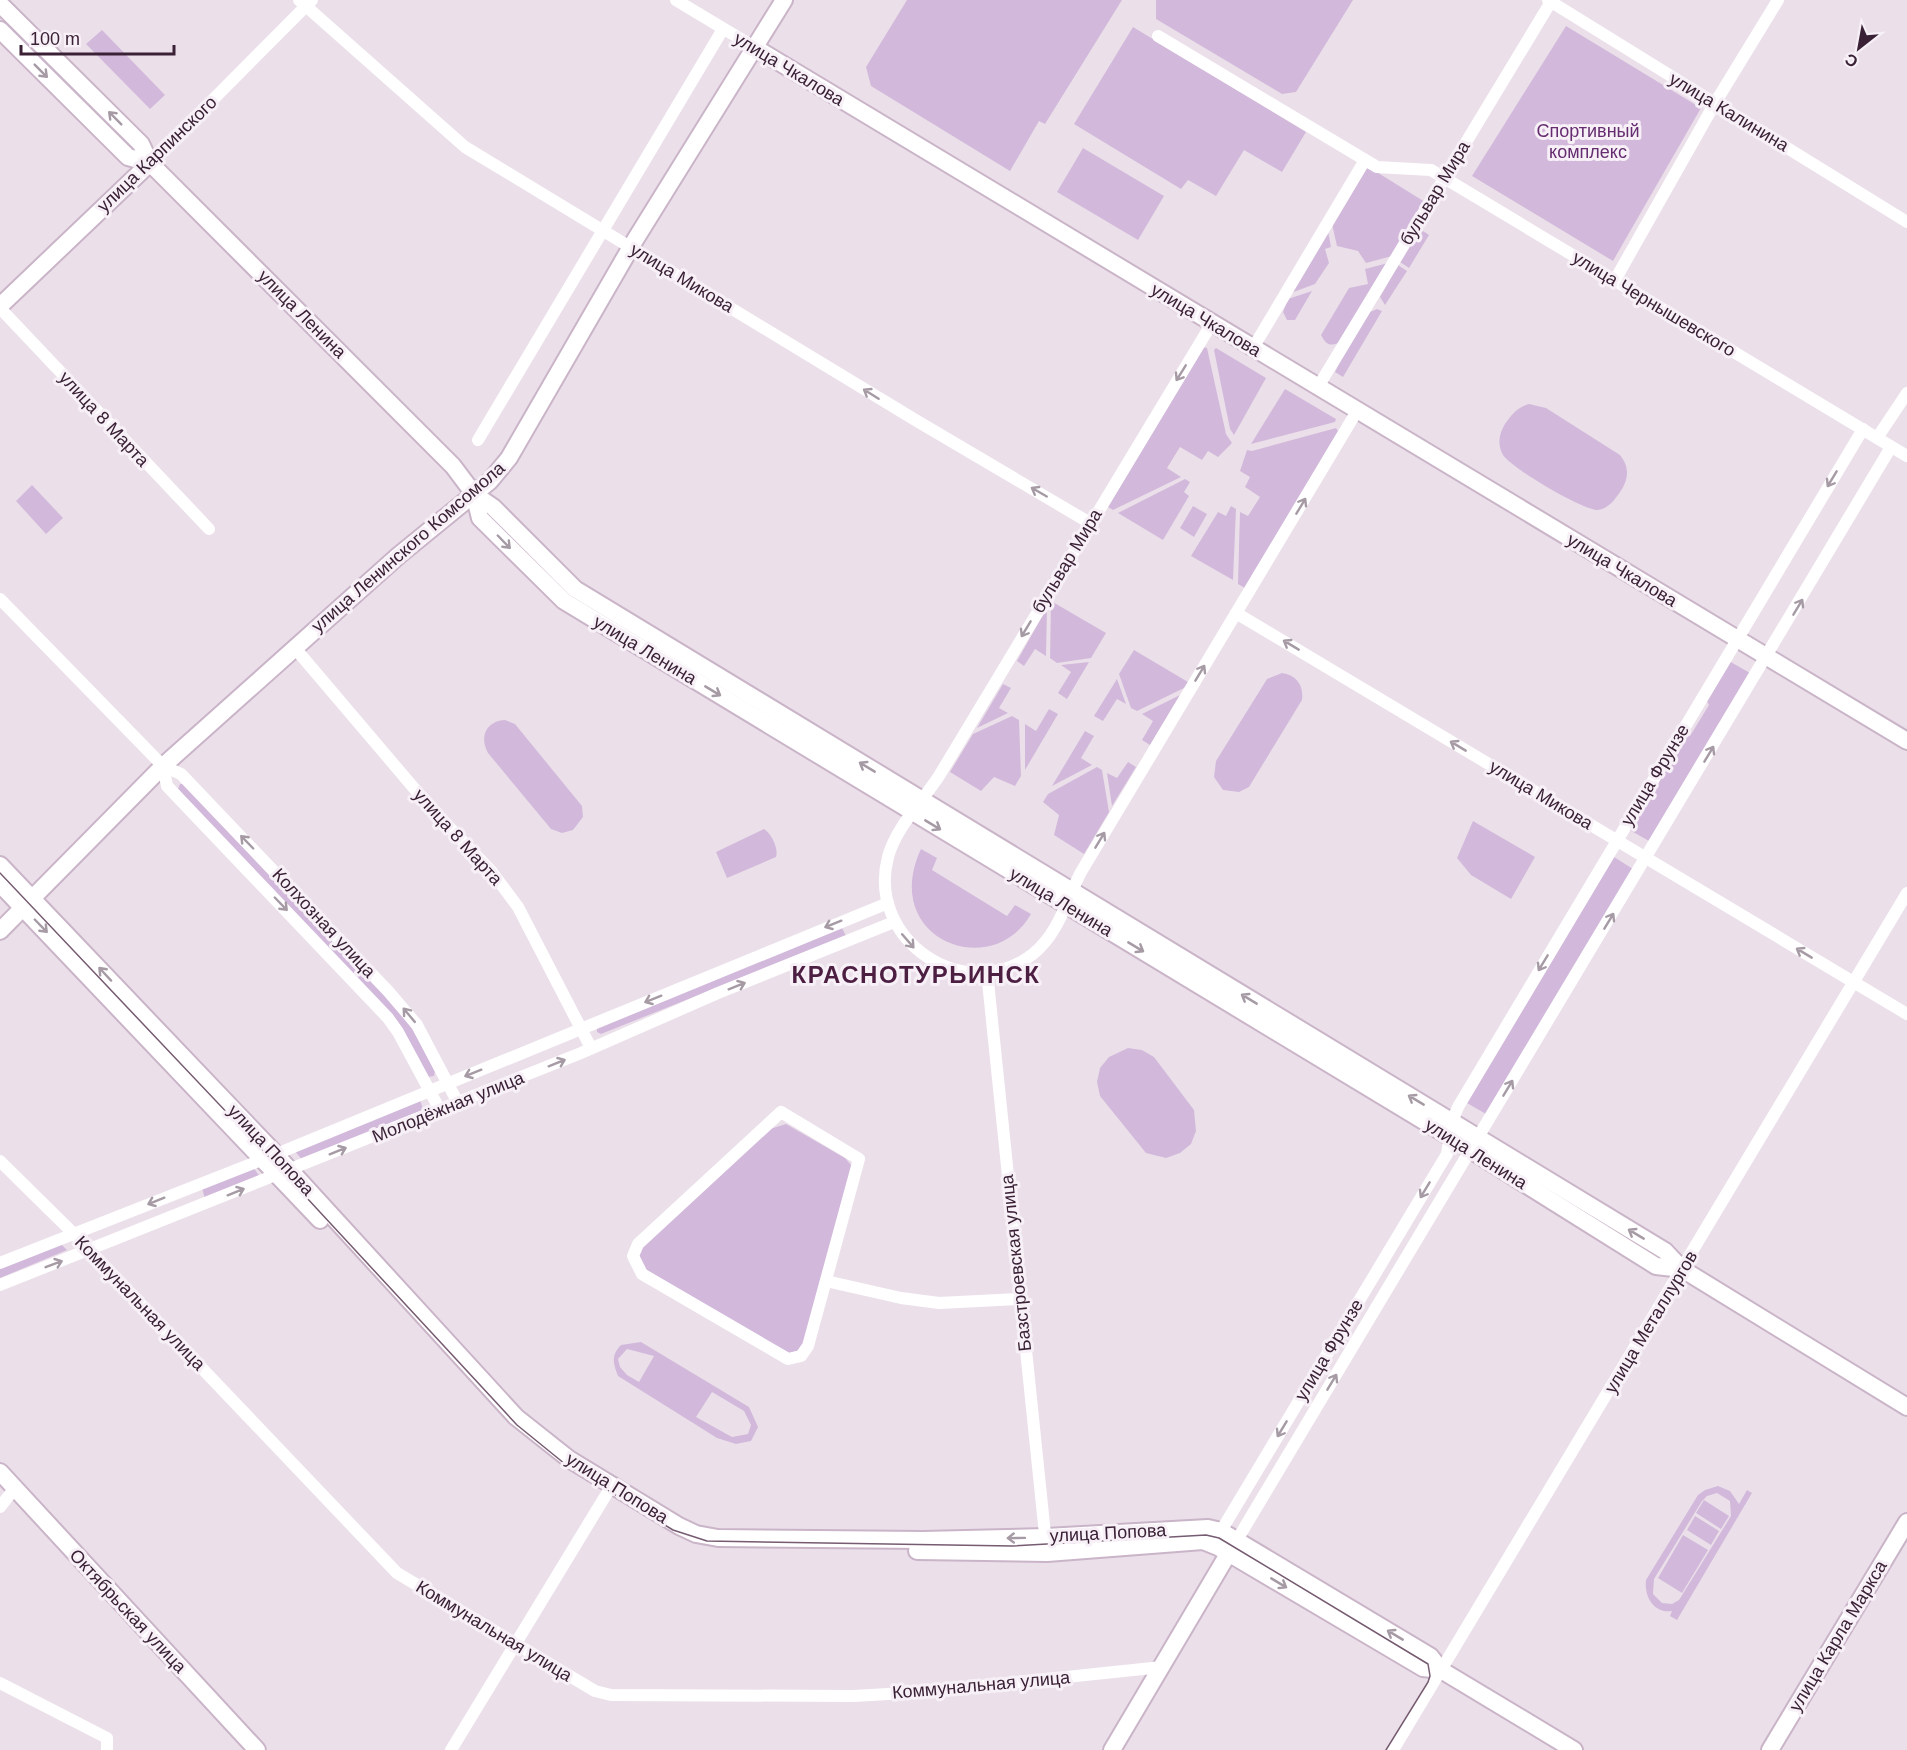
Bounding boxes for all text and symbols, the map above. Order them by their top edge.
scale bar [21,18,174,56]
north arrow [1829,18,1889,78]
street label: улица Чкалова [730,28,849,110]
text: 100 m [30,29,80,49]
text: С [1842,50,1861,71]
one-way arrow [34,63,49,78]
street label: улица Калинина [1666,69,1793,156]
street label: улица Карпинского [93,92,221,216]
one-way arrow [107,110,122,125]
park label: Спортивный комплекс [1536,121,1640,162]
street label: бульвар Мира [1396,136,1474,249]
street label: улица Микова [627,239,738,317]
street label: улица Чернышевского [1569,247,1739,361]
street label: улица Ленина [254,266,351,363]
street label: улица Чкалова [1147,279,1266,361]
one-way arrow [1175,364,1187,381]
street label: улица 8 Марта [55,367,154,471]
one-way arrow [863,387,880,399]
street label: улица Ленинского Комсомола [307,457,509,636]
one-way arrow [1826,470,1838,487]
one-way arrow [1031,486,1048,498]
one-way arrow [1295,498,1307,515]
street label: бульвар Мира [1028,504,1106,617]
street label: улица Чкалова [1563,529,1682,611]
one-way arrow [497,535,511,550]
one-way arrow [1792,599,1804,616]
street label: улица Ленина [590,611,701,689]
one-way arrow [1020,620,1032,637]
one-way arrow [1283,639,1300,651]
one-way arrow [1195,665,1207,682]
one-way arrow [704,685,721,697]
street label: улица Фрунзе [1617,721,1693,829]
one-way arrow [1450,739,1467,751]
one-way arrow [1704,746,1716,763]
street label: улица Микова [1486,756,1597,834]
one-way arrow [859,760,876,772]
street label: улица 8 Марта [410,785,507,890]
one-way arrow [924,819,941,831]
one-way arrow [1094,832,1106,849]
one-way arrow [240,835,255,850]
street label: улица Ленина [1006,863,1117,941]
street label: Колхозная улица [268,864,380,982]
one-way arrow [274,897,289,912]
one-way arrow [1603,913,1615,930]
one-way arrow [34,918,48,933]
one-way arrow [824,919,843,930]
one-way arrow [901,933,915,948]
one-way arrow [1127,942,1144,954]
one-way arrow [1796,947,1813,959]
one-way arrow [1537,954,1549,971]
district label: КРАСНОТУРЬИНСК [791,961,1041,988]
one-way arrow [98,967,112,982]
one-way arrow [727,980,745,991]
one-way arrow [1241,993,1258,1005]
one-way arrow [644,994,663,1005]
one-way arrow [403,1008,416,1024]
one-way arrow [548,1057,566,1068]
street label: Молодёжная улица [369,1067,528,1147]
one-way arrow [464,1068,482,1079]
one-way arrow [1503,1080,1515,1097]
one-way arrow [1408,1094,1425,1106]
street label: улица Попова [224,1101,319,1200]
street label: улица Ленина [1421,1115,1531,1194]
one-way arrow [328,1145,346,1156]
street label: Базстроевская улица [997,1173,1035,1352]
one-way arrow [1419,1181,1431,1198]
one-way arrow [226,1186,245,1197]
one-way arrow [147,1197,166,1208]
one-way arrow [1628,1227,1645,1239]
street label: Коммунальная улица [71,1232,210,1375]
street label: улица Металлургов [1601,1247,1701,1397]
one-way arrow [45,1258,63,1269]
street label: улица Фрунзе [1291,1296,1367,1404]
one-way arrow [1326,1374,1338,1391]
one-way arrow [1275,1420,1287,1437]
street label: улица Попова [562,1449,673,1528]
street label: улица Попова [1049,1520,1168,1546]
one-way arrow [1006,1532,1026,1544]
street label: Октябрьская улица [66,1545,191,1678]
street label: улица Карла Маркса [1785,1556,1891,1715]
street label: Коммунальная улица [412,1576,576,1686]
one-way arrow [1270,1577,1287,1589]
one-way arrow [1387,1629,1404,1641]
street label: Коммунальная улица [891,1667,1072,1703]

